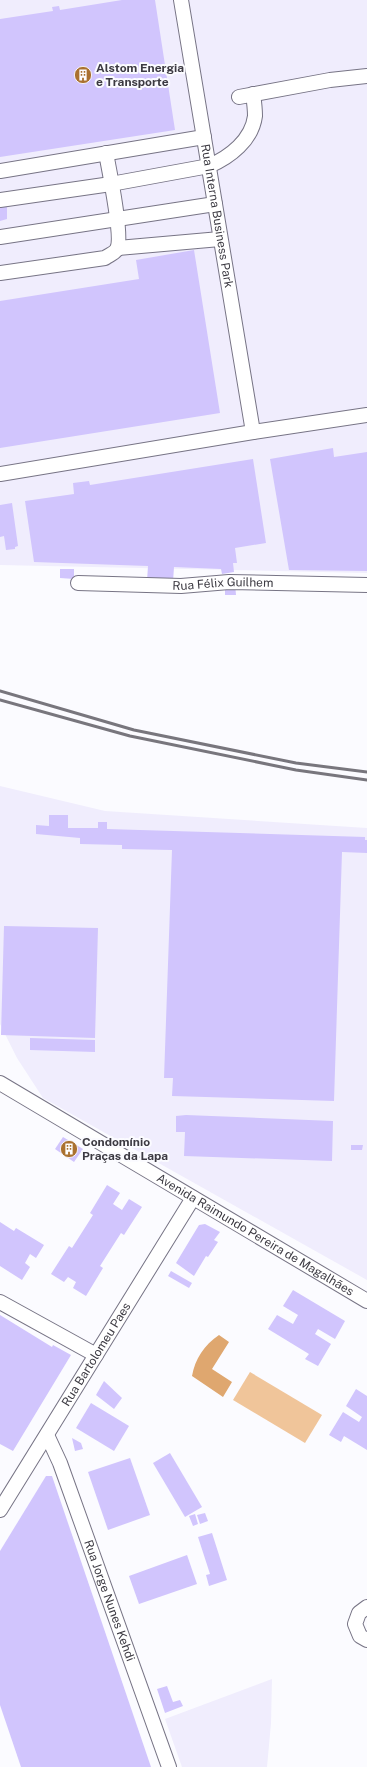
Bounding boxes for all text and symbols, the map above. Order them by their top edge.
place label: Alstom Energia e Transporte [96,61,184,89]
building icon: Alstom Energia e Transporte [73,65,93,85]
street label: Rua Interna Business Park [198,143,236,289]
street label: Rua Félix Guilhem [172,575,274,593]
place label: Condomínio Praças da Lapa [82,1135,168,1163]
building icon: Condomínio Praças da Lapa [59,1139,79,1159]
street label: Avenida Raimundo Pereira de Magalhães [154,1171,356,1299]
street label: Rua Bartolomeu Paes [59,1300,134,1409]
street label: Rua Jorge Nunes Kehdi [81,1538,138,1663]

